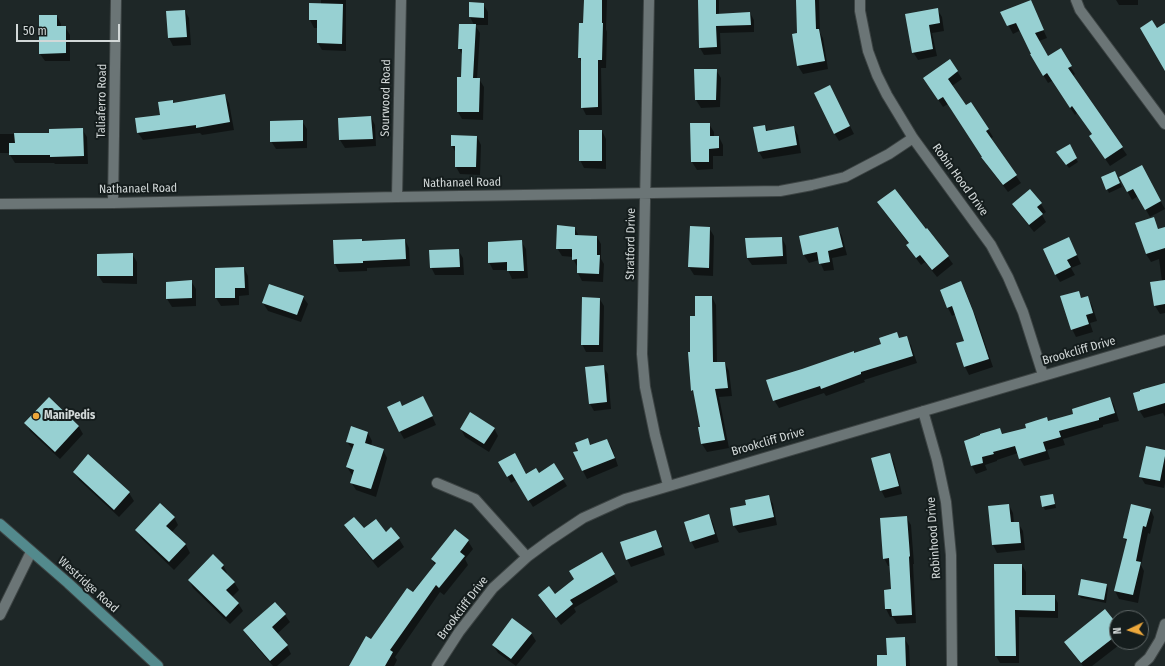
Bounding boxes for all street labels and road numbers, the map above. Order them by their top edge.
street label: Sourwood Road [378,59,394,137]
street label: Taliaferro Road [94,64,110,138]
street label: Robin Hood Drive [929,141,991,219]
street label: Nathanael Road [423,175,501,191]
street label: Nathanael Road [99,181,177,197]
street label: Stratford Drive [623,208,639,280]
street label: Brookcliff Drive [1041,334,1117,368]
street label: Brookcliff Drive [730,425,806,459]
street label: Robinhood Drive [924,497,944,579]
street label: Westridge Road [55,554,121,616]
street label: Brookcliff Drive [435,574,491,642]

